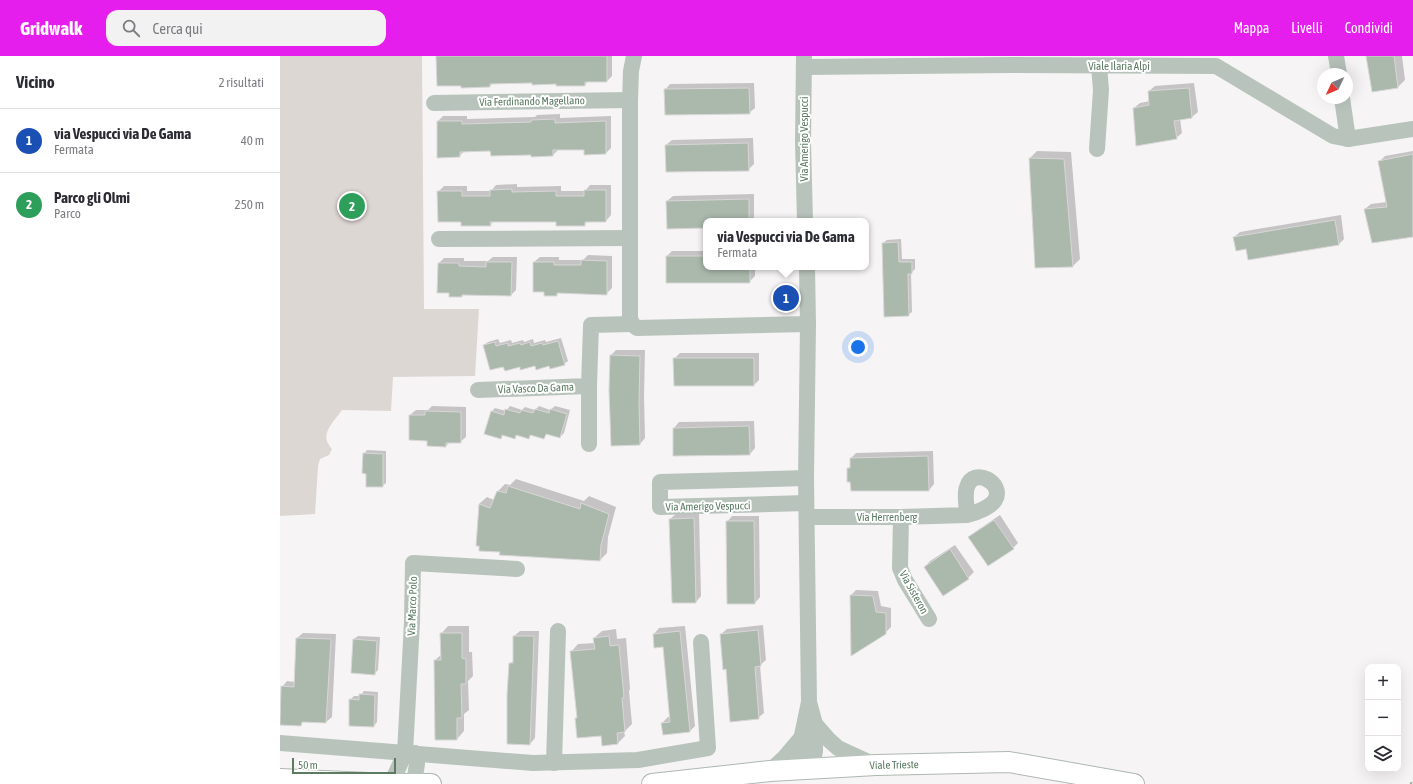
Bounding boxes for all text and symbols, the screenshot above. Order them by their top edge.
search box [106,10,386,46]
text: Gridwalk [20,17,82,39]
icon: search [120,17,142,39]
text: Cerca qui [152,20,203,37]
text: Mappa [1234,20,1269,36]
text: Livelli [1291,20,1323,36]
text: Condividi [1345,20,1393,36]
street label: Viale Ilaria Alpi [1088,60,1150,72]
north arrow [1317,68,1353,104]
text: Vicino [16,72,55,92]
text: 2 risultati [218,75,264,90]
street label: Via Ferdinando Magellano [479,94,585,108]
street label: Via Amerigo Vespucci [798,97,810,181]
text: via Vespucci via De Gama [54,125,191,142]
text: 1 [26,133,32,148]
text: 40 m [241,133,264,148]
text: Fermata [54,142,94,157]
text: Parco gli Olmi [54,189,130,206]
pin: 2 [339,191,365,221]
text: 2 [26,197,32,212]
text: 250 m [235,197,264,212]
text: Parco [54,206,81,221]
popup [703,218,869,270]
text: via Vespucci via De Gama [717,228,855,245]
text: Fermata [717,245,757,260]
pin: 1 [773,283,799,313]
your location [848,337,868,357]
street label: Via Vasco Da Gama [498,381,574,395]
street label: Via Amerigo Vespucci [665,499,751,513]
street label: Via Herrenberg [857,511,918,523]
street label: Via Sisteron [897,568,931,616]
street label: Via Marco Polo [405,576,419,636]
map controls [1365,664,1401,772]
button: + [1365,664,1401,700]
button: − [1365,700,1401,736]
button: layers [1365,736,1401,772]
scale bar [292,756,396,775]
street label: Viale Trieste [869,758,919,771]
text: 50 m [298,759,318,771]

